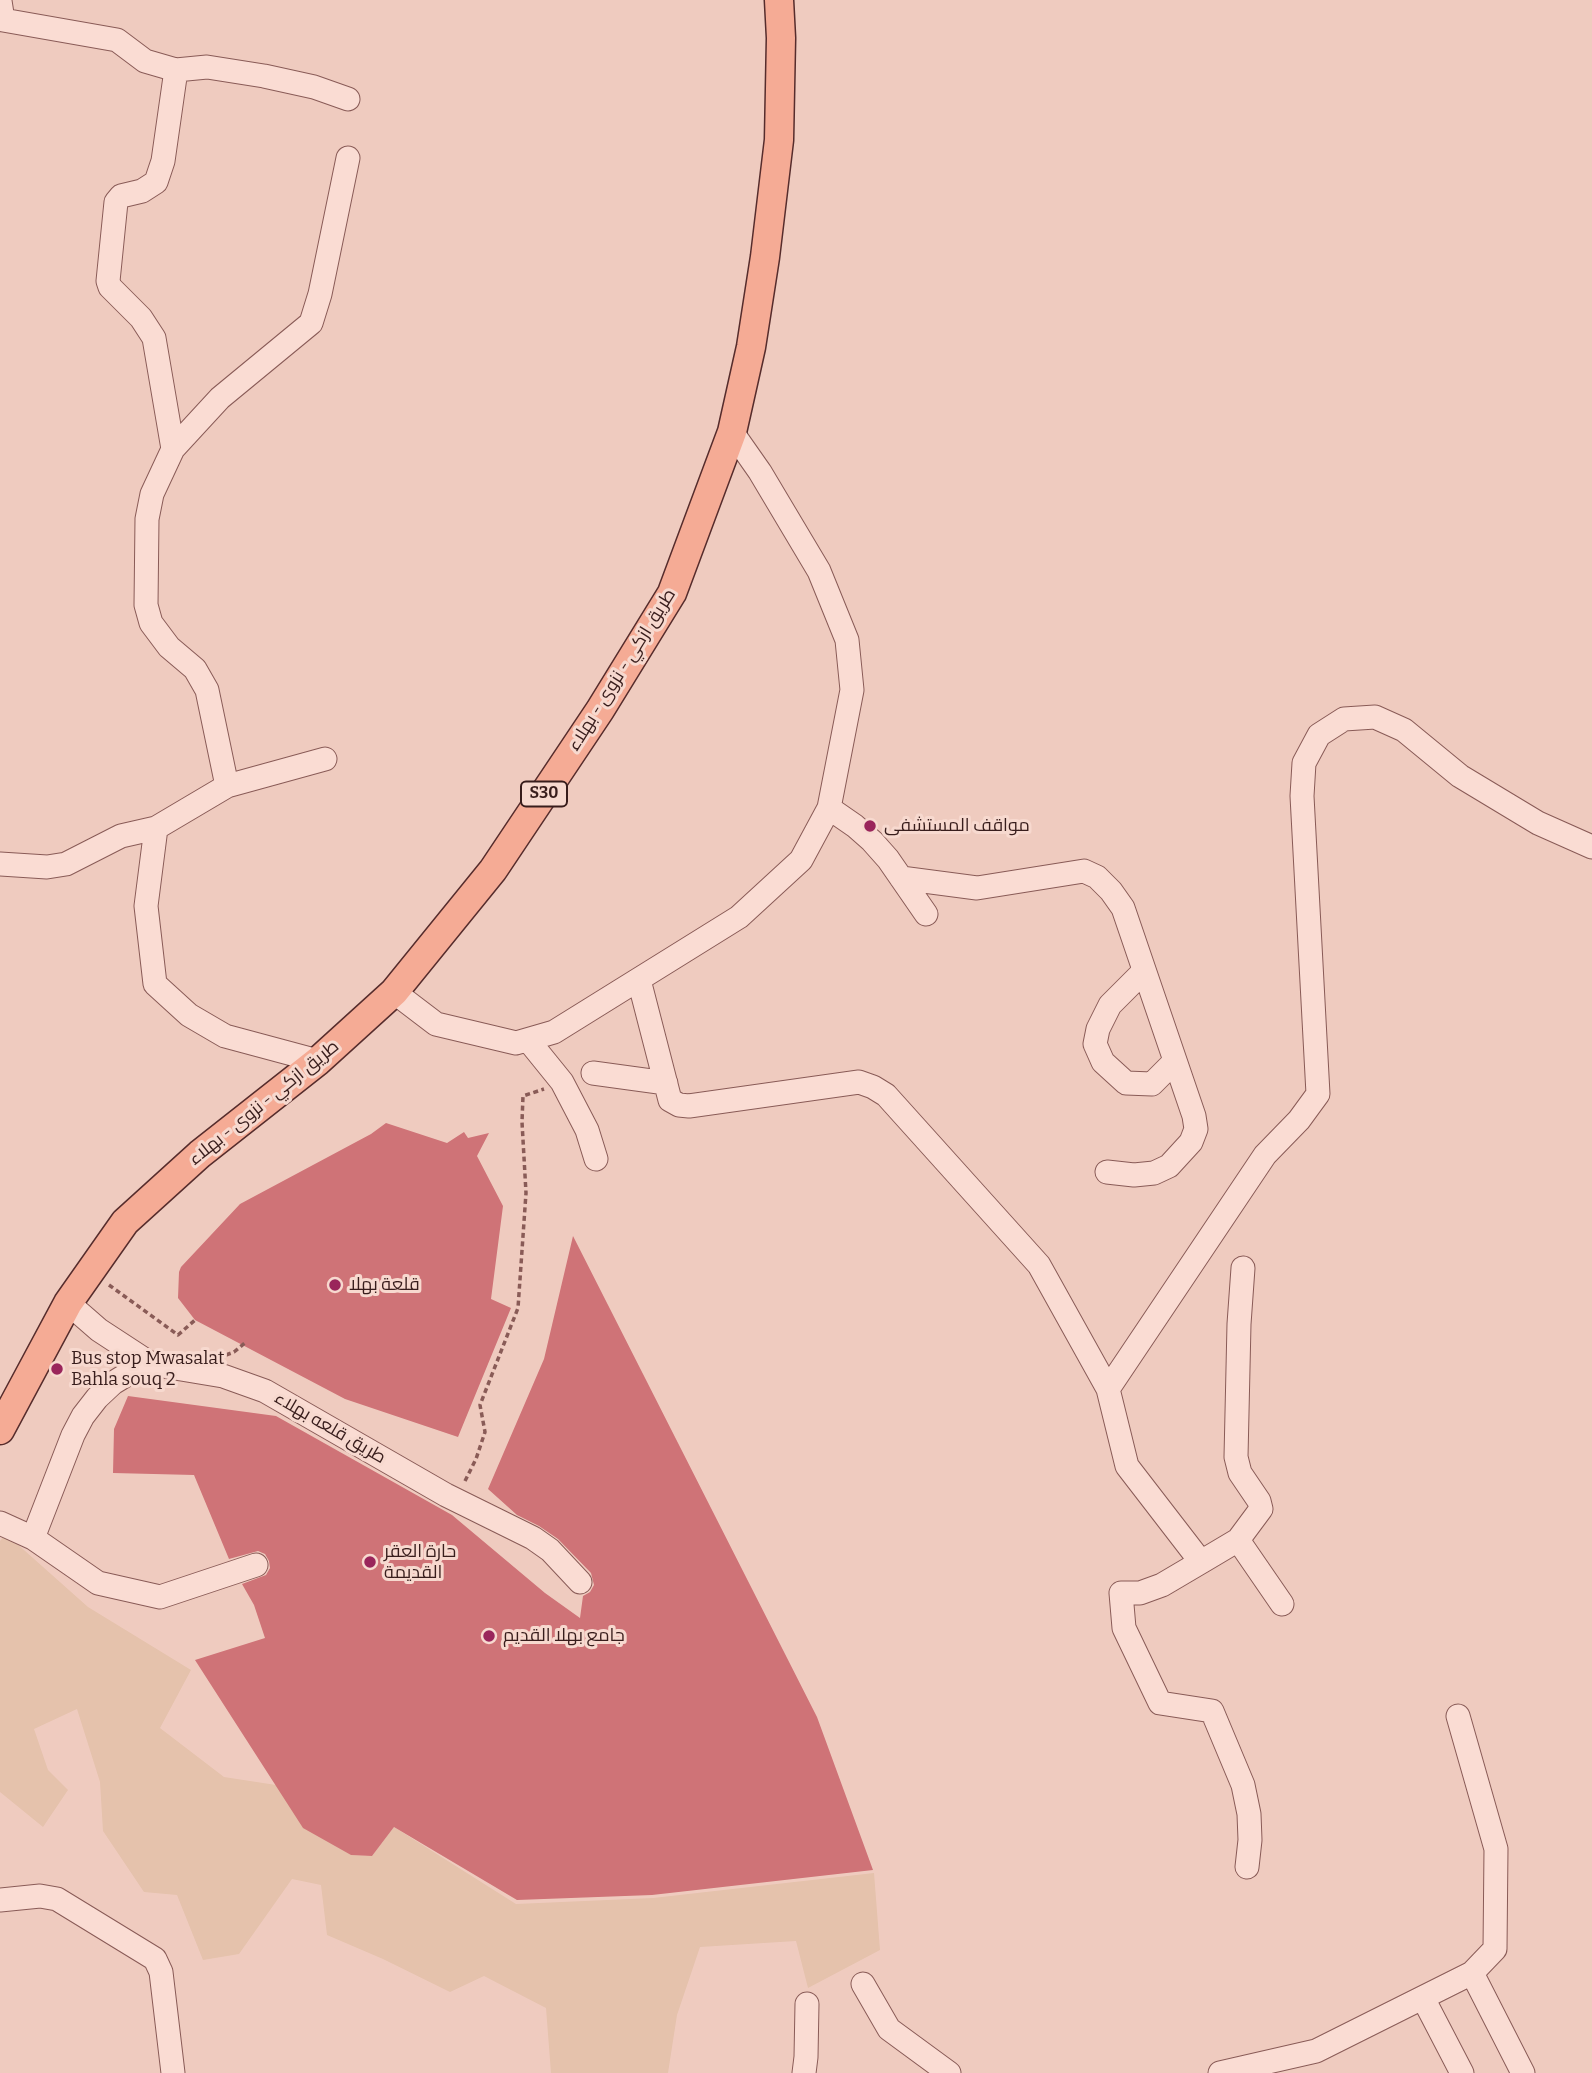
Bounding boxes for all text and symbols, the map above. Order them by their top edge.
street label: طريق ازكي - نزوى - بهلاء [563,585,681,755]
road number: S30 [521,782,567,806]
place label: مواقف المستشفى [884,815,1030,837]
marker: مواقف المستشفى [862,818,878,834]
street label: طريق ازكي - نزوى - بهلاء [185,1036,343,1170]
place label: قلعة بهلا [349,1274,420,1296]
marker: قلعة بهلا [327,1277,343,1293]
place label: Bus stop Mwasalat Bahla souq 2 [71,1348,225,1390]
marker: Bus stop Mwasalat Bahla souq 2 [49,1361,65,1377]
street label: طريق قلعه بهلاء [270,1387,390,1469]
place label: حارة العقر القديمة [384,1541,456,1584]
marker: حارة العقر القديمة [362,1554,378,1570]
place label: جامع بهلا القديم [503,1625,625,1647]
marker: جامع بهلا القديم [481,1628,497,1644]

